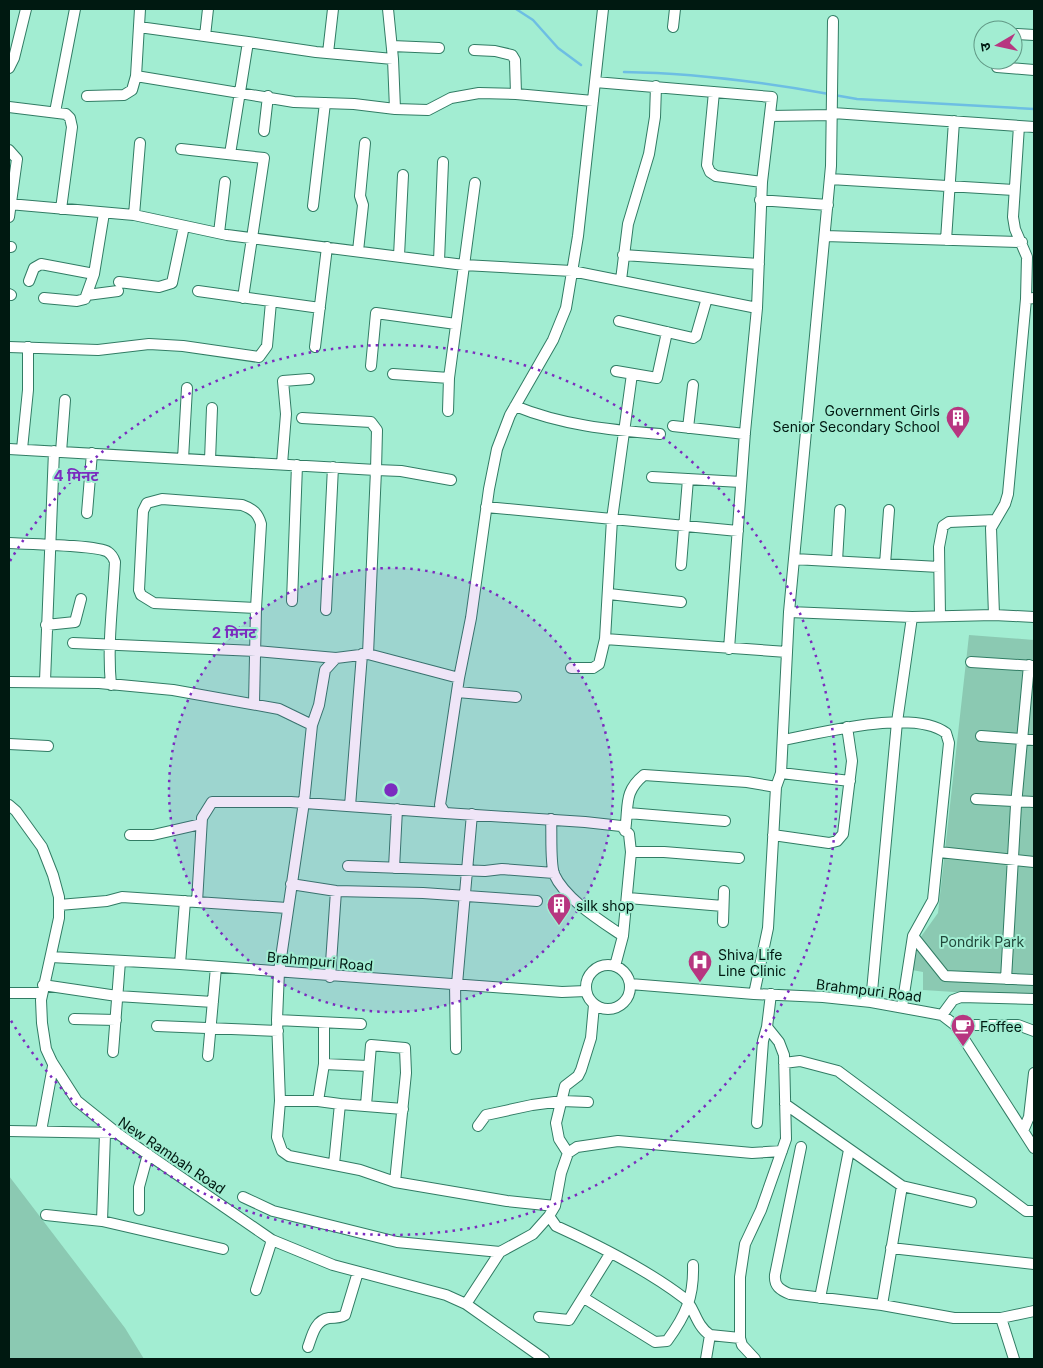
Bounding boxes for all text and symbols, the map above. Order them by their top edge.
north arrow [973,20,1023,70]
text: उ [976,41,994,52]
place label: Government Girls Senior Secondary School [773,402,940,435]
building icon: Government Girls Senior Secondary School [945,405,971,439]
text: 4 मिनट [53,466,100,485]
text: 2 मिनट [212,623,257,642]
centre of rings [382,781,400,799]
building icon: silk shop [546,892,572,926]
place label: silk shop [576,897,634,914]
park label: Pondrik Park [940,933,1025,950]
place label: Shiva Life Line Clinic [718,946,786,979]
street label: Brahmpuri Road [266,948,374,974]
hospital icon: Shiva Life Line Clinic [687,949,713,983]
street label: Brahmpuri Road [815,975,923,1005]
cafe icon: Foffee [950,1013,976,1047]
place label: Foffee [980,1018,1022,1035]
street label: New Rambah Road [115,1113,229,1197]

